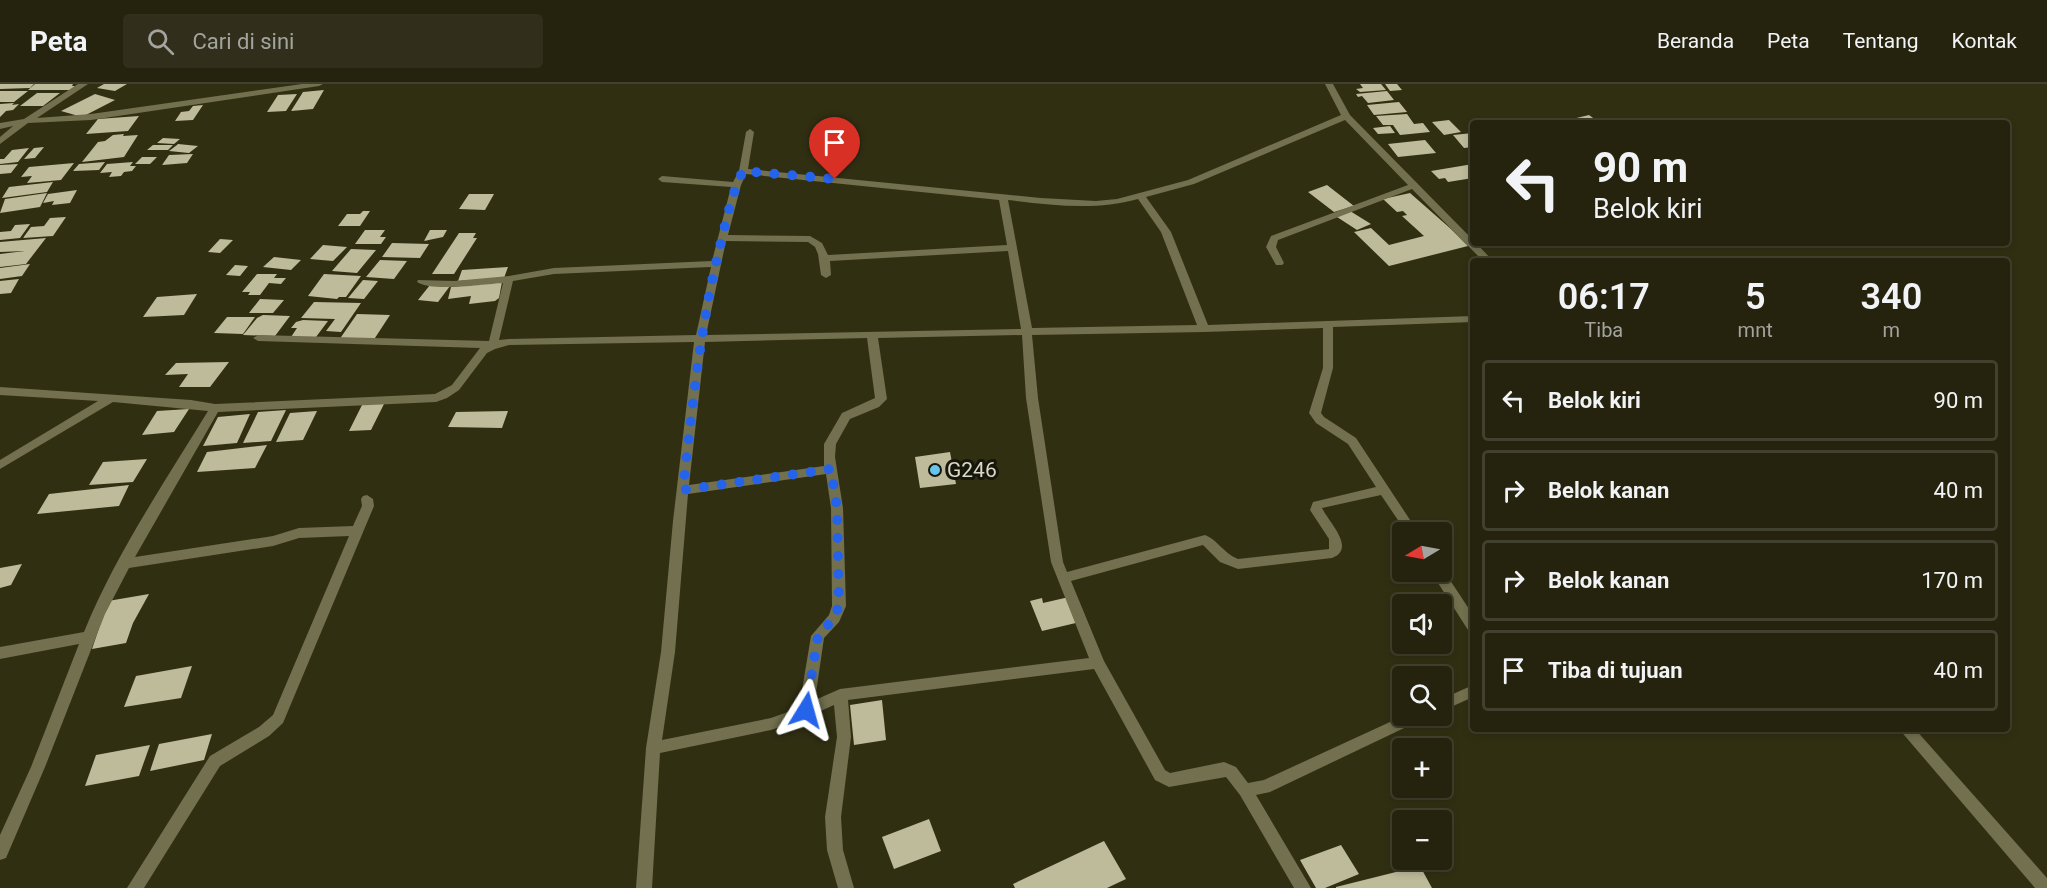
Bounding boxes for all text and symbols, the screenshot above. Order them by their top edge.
search box [123,14,543,68]
text: Peta [30,25,87,58]
icon: search [144,25,177,58]
text: Cari di sini [192,29,294,54]
text: Beranda [1657,29,1734,53]
text: Peta [1767,29,1810,53]
text: Tentang [1843,29,1919,53]
text: Kontak [1952,29,2017,53]
pin [809,117,860,179]
icon: arrive [818,126,851,159]
text: 90 m [1593,143,1688,192]
icon: left [1494,144,1572,222]
text: Belok kiri [1593,193,1702,225]
text: 06:17 [1558,276,1650,318]
text: 5 [1745,276,1765,318]
text: 340 [1861,276,1922,318]
text: Tiba [1584,318,1623,342]
text: mnt [1738,318,1773,342]
text: m [1883,318,1900,342]
icon: left [1497,384,1530,417]
text: Belok kiri [1548,388,1641,413]
text: 90 m [1934,388,1983,413]
place label: G246 [947,458,997,482]
marker: G246 [928,463,942,477]
icon: right [1497,474,1530,507]
text: Belok kanan [1548,478,1669,503]
text: 40 m [1934,478,1983,503]
north arrow [1392,522,1452,582]
map controls [1392,522,1452,870]
icon: right [1497,564,1530,597]
text: Belok kanan [1548,568,1669,593]
text: 170 m [1921,568,1983,593]
button: sound [1392,594,1452,654]
icon: arrive [1497,654,1530,687]
text: Tiba di tujuan [1548,658,1683,683]
text: 40 m [1934,658,1983,683]
button: search [1392,666,1452,726]
position arrow [774,678,838,742]
button: + [1392,738,1452,798]
button: − [1392,810,1452,870]

